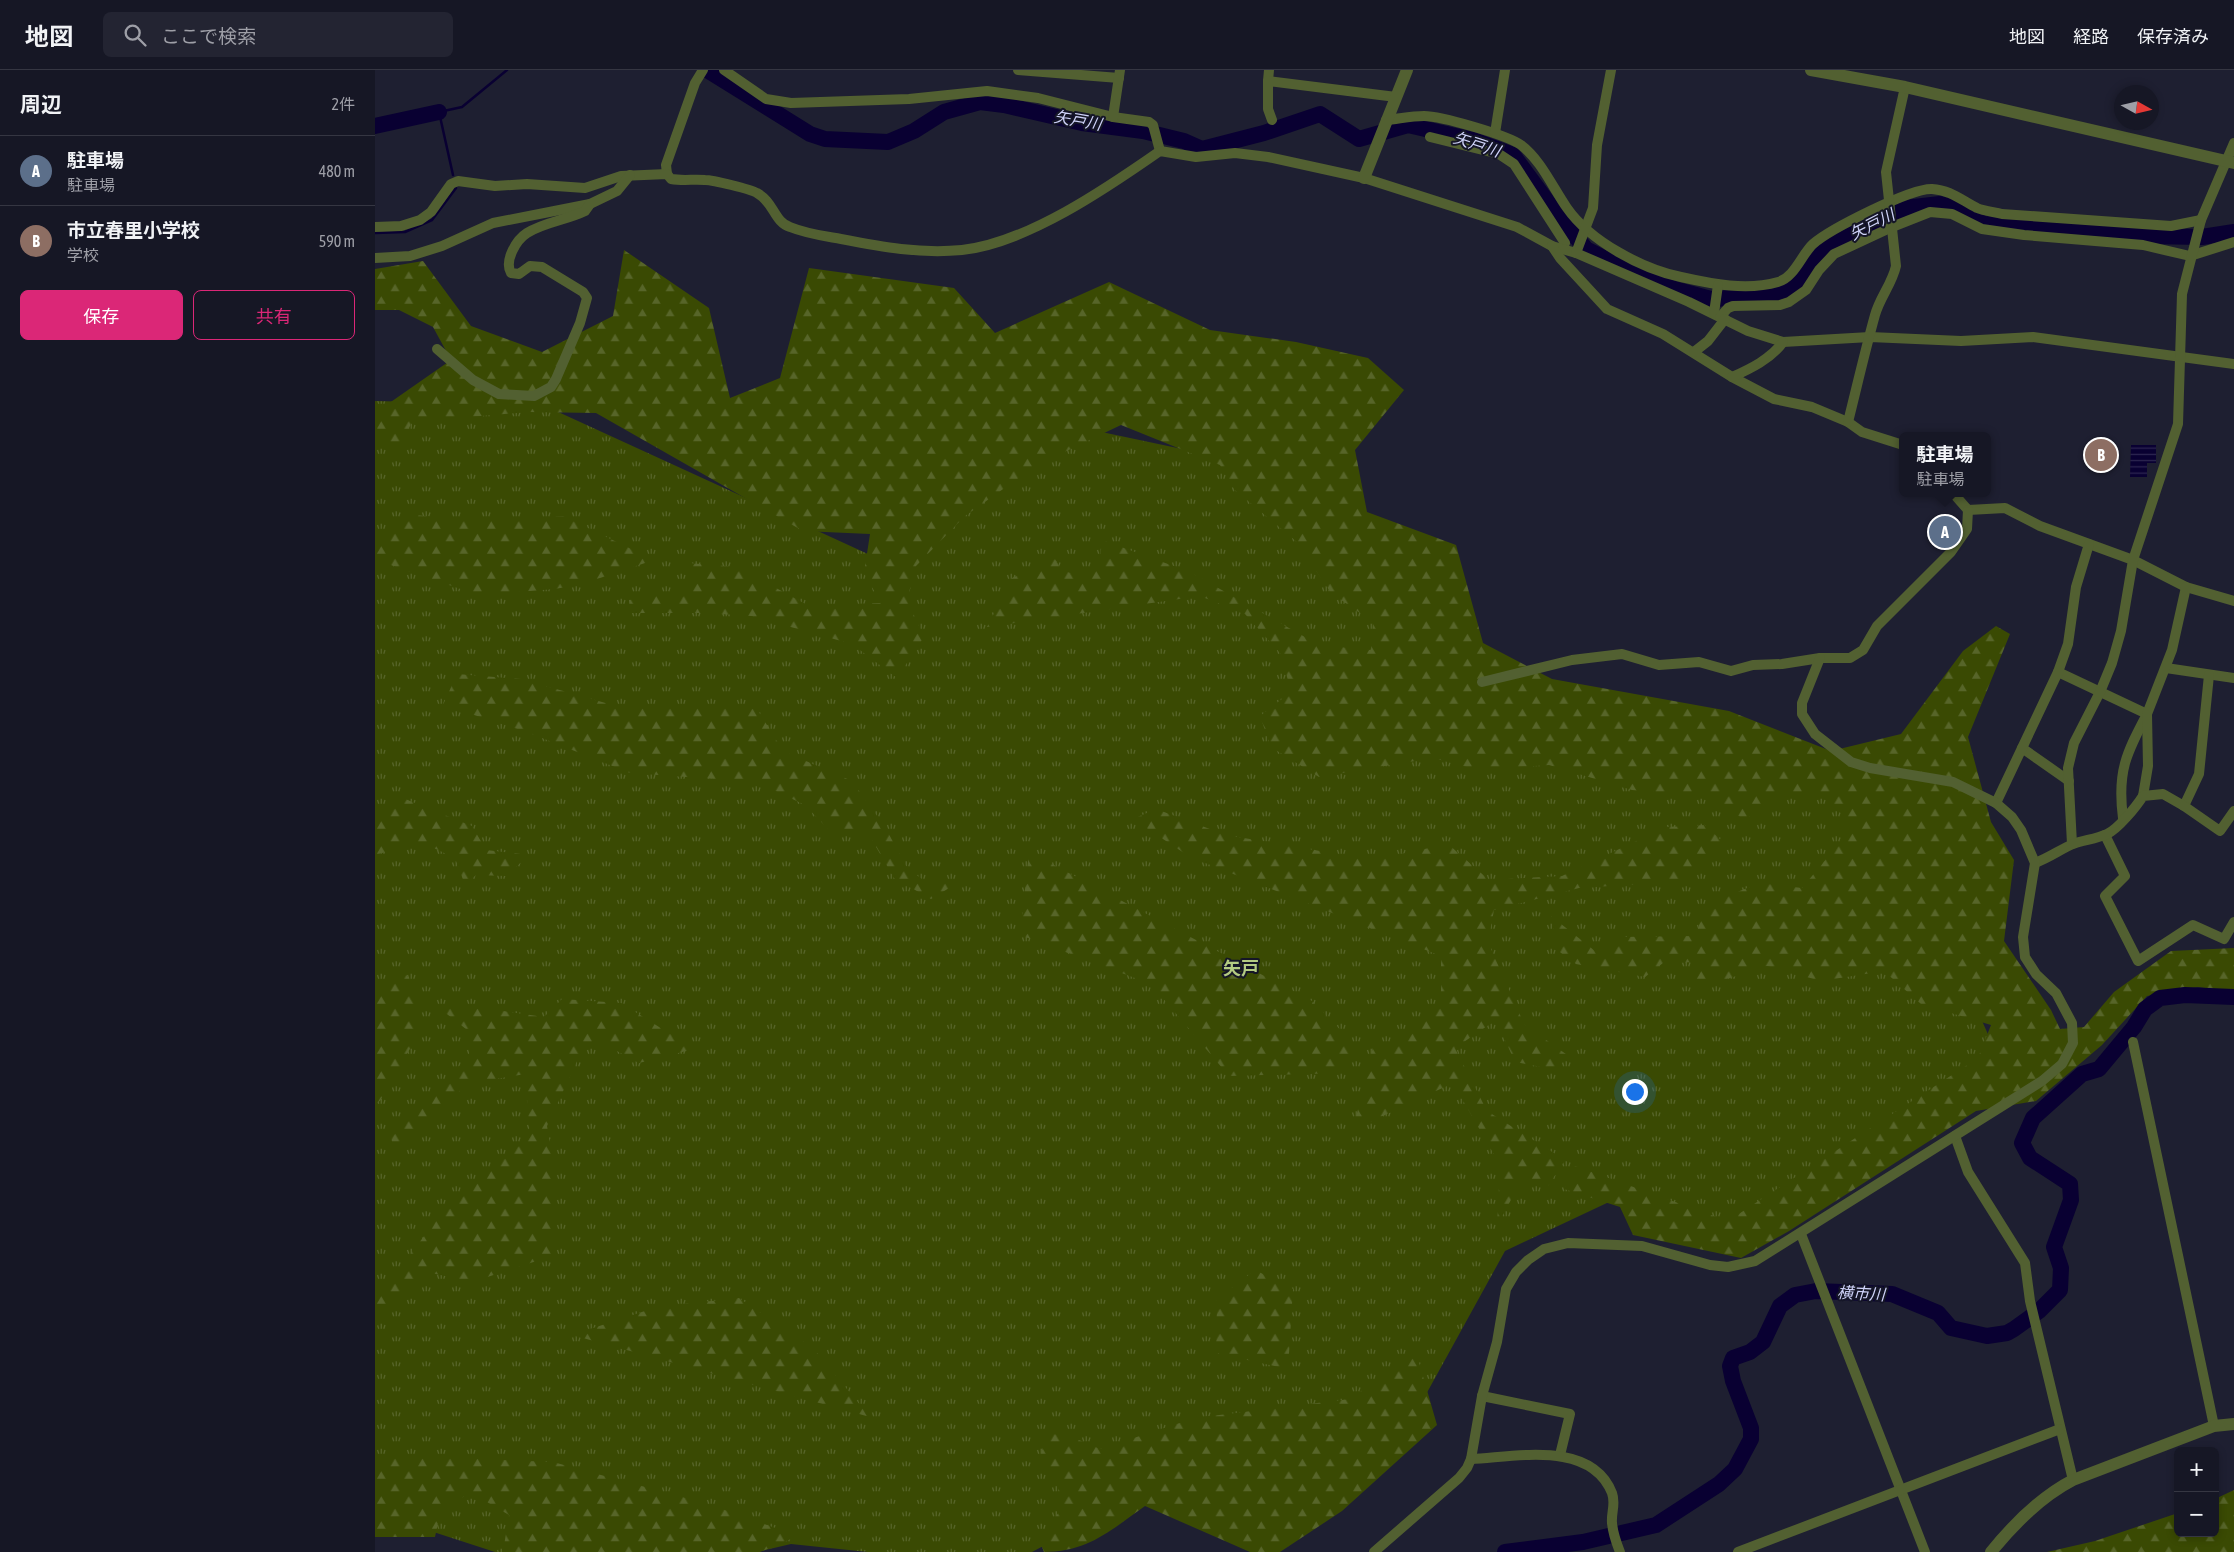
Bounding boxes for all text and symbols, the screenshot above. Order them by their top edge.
search box [103,12,453,57]
icon: search [121,21,149,49]
text: 地図 [25,23,73,50]
text: ここで検索 [161,25,256,47]
text: 地図 [2009,26,2045,47]
text: 経路 [2073,26,2109,47]
text: 保存済み [2137,26,2209,47]
north arrow [2114,85,2159,130]
text: 周辺 [20,92,62,116]
text: 2件 [331,95,355,113]
water label: 矢戸川 [1053,107,1105,133]
water label: 矢戸川 [1451,128,1505,161]
text: 駐車場 [67,149,124,171]
text: A [32,162,40,180]
text: 480 m [319,162,355,180]
text: 駐車場 [67,176,115,194]
water label: 矢戸川 [1847,204,1899,243]
text: 市立春里小学校 [67,219,200,241]
text: B [32,232,40,250]
text: 590 m [319,232,355,250]
text: 学校 [67,246,99,264]
button: 保存 [20,290,183,340]
button: 共有 [193,290,355,340]
popup [1899,432,1991,497]
pin: B [2085,436,2117,474]
text: 駐車場 [1916,443,1974,465]
text: 駐車場 [1916,470,1965,488]
pin: A [1929,513,1961,551]
district label: 矢戸 [1223,958,1259,979]
your location [1622,1079,1648,1105]
water label: 横市川 [1837,1283,1887,1303]
map controls [2174,1447,2219,1537]
button: + [2174,1447,2219,1492]
button: − [2174,1492,2219,1537]

